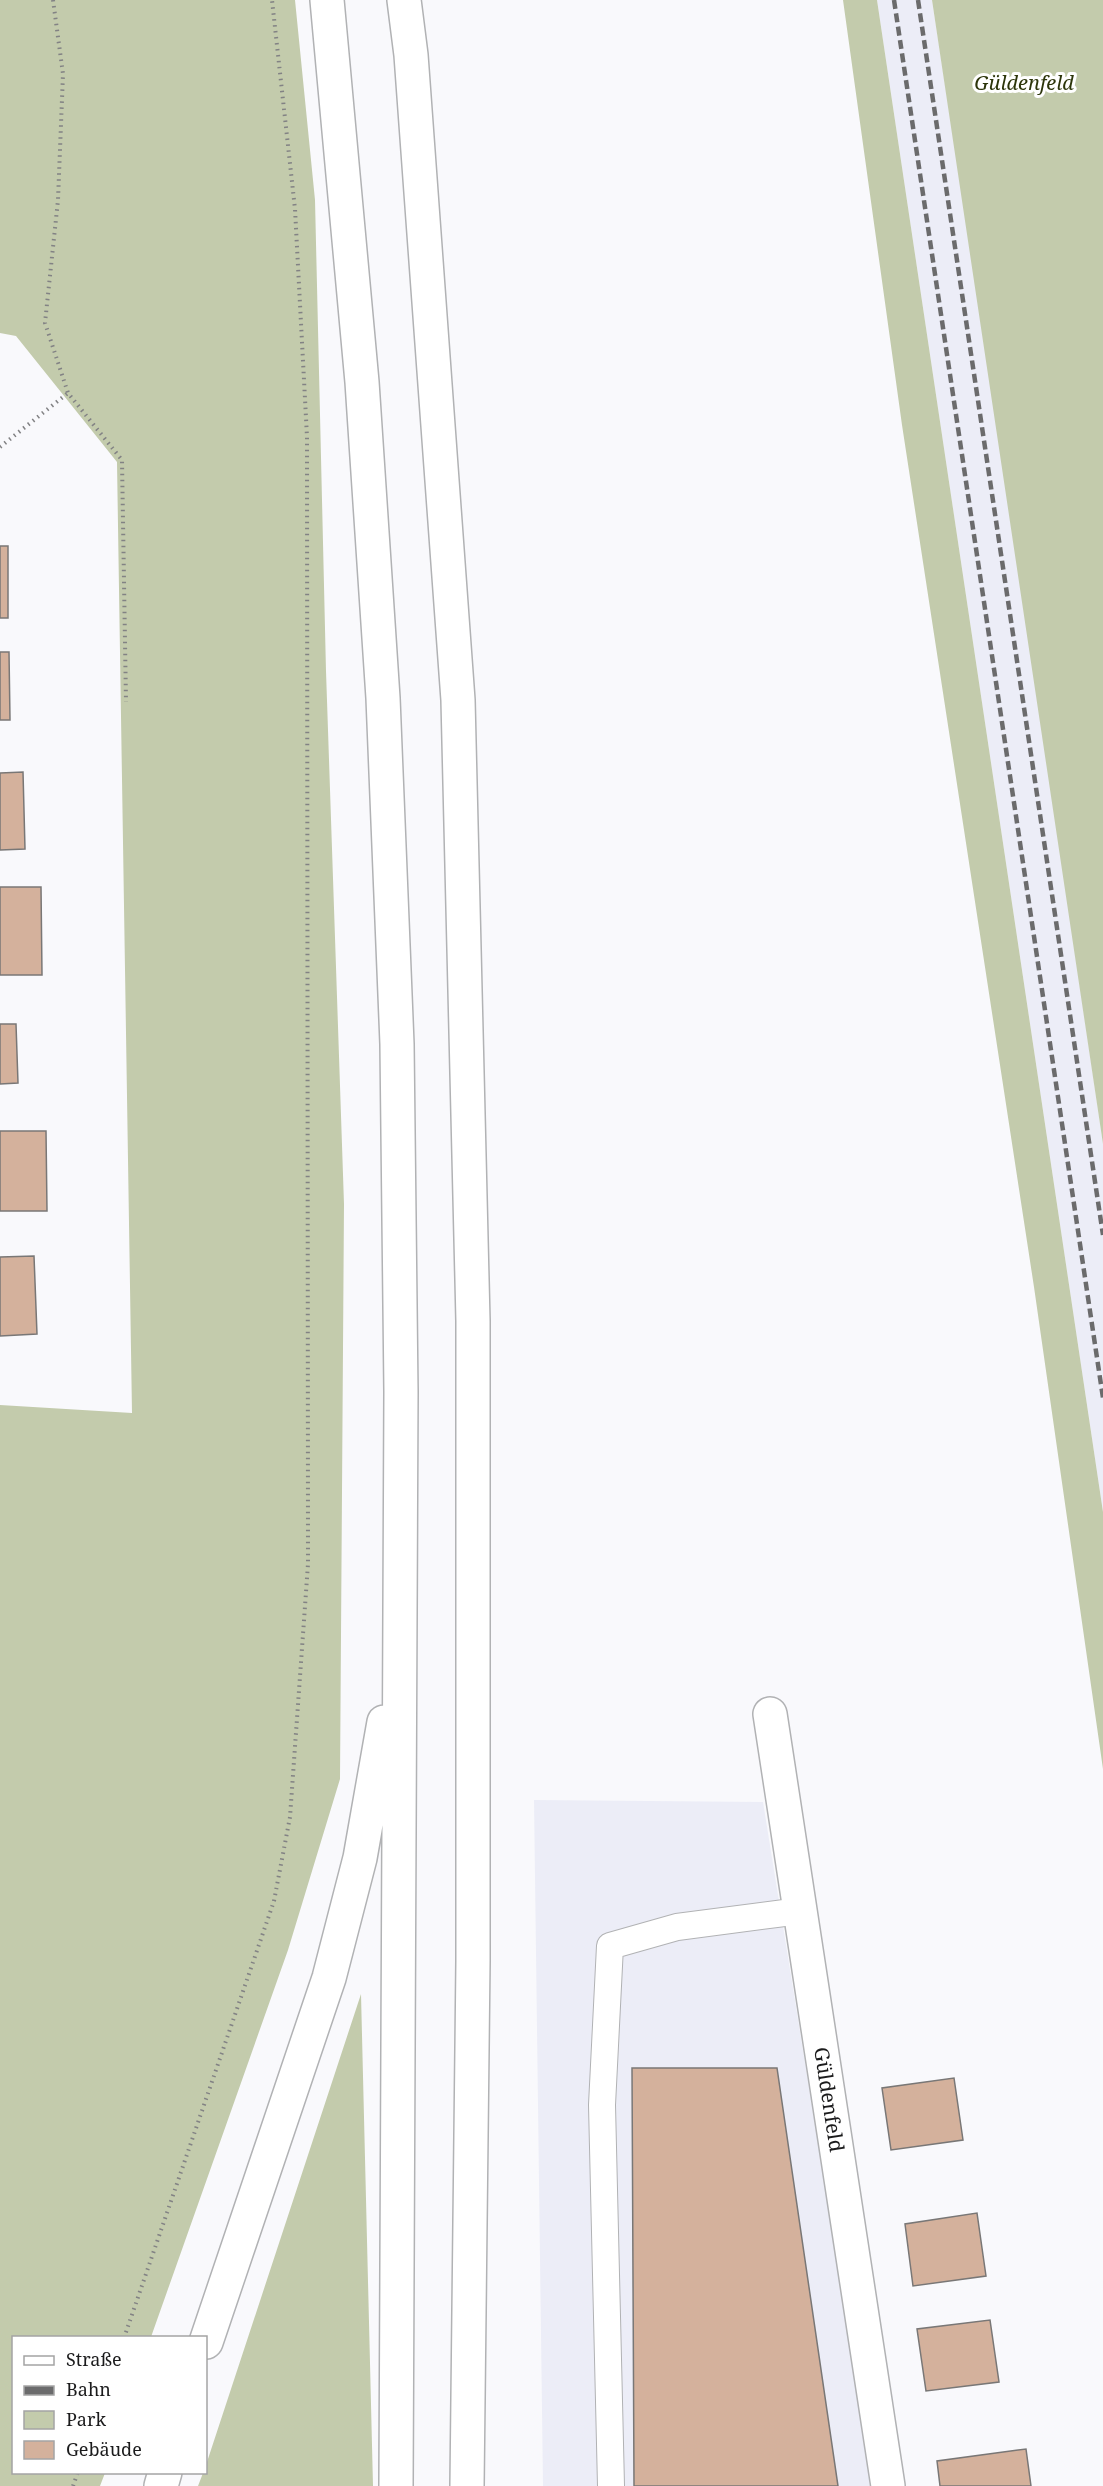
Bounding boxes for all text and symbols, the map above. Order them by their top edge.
park label: Güldenfeld [974,69,1074,96]
street label: Güldenfeld [808,2045,851,2154]
legend [12,2336,207,2474]
text: Straße [66,2347,122,2371]
text: Bahn [66,2377,111,2401]
text: Park [66,2407,106,2431]
text: Gebäude [66,2437,142,2461]

